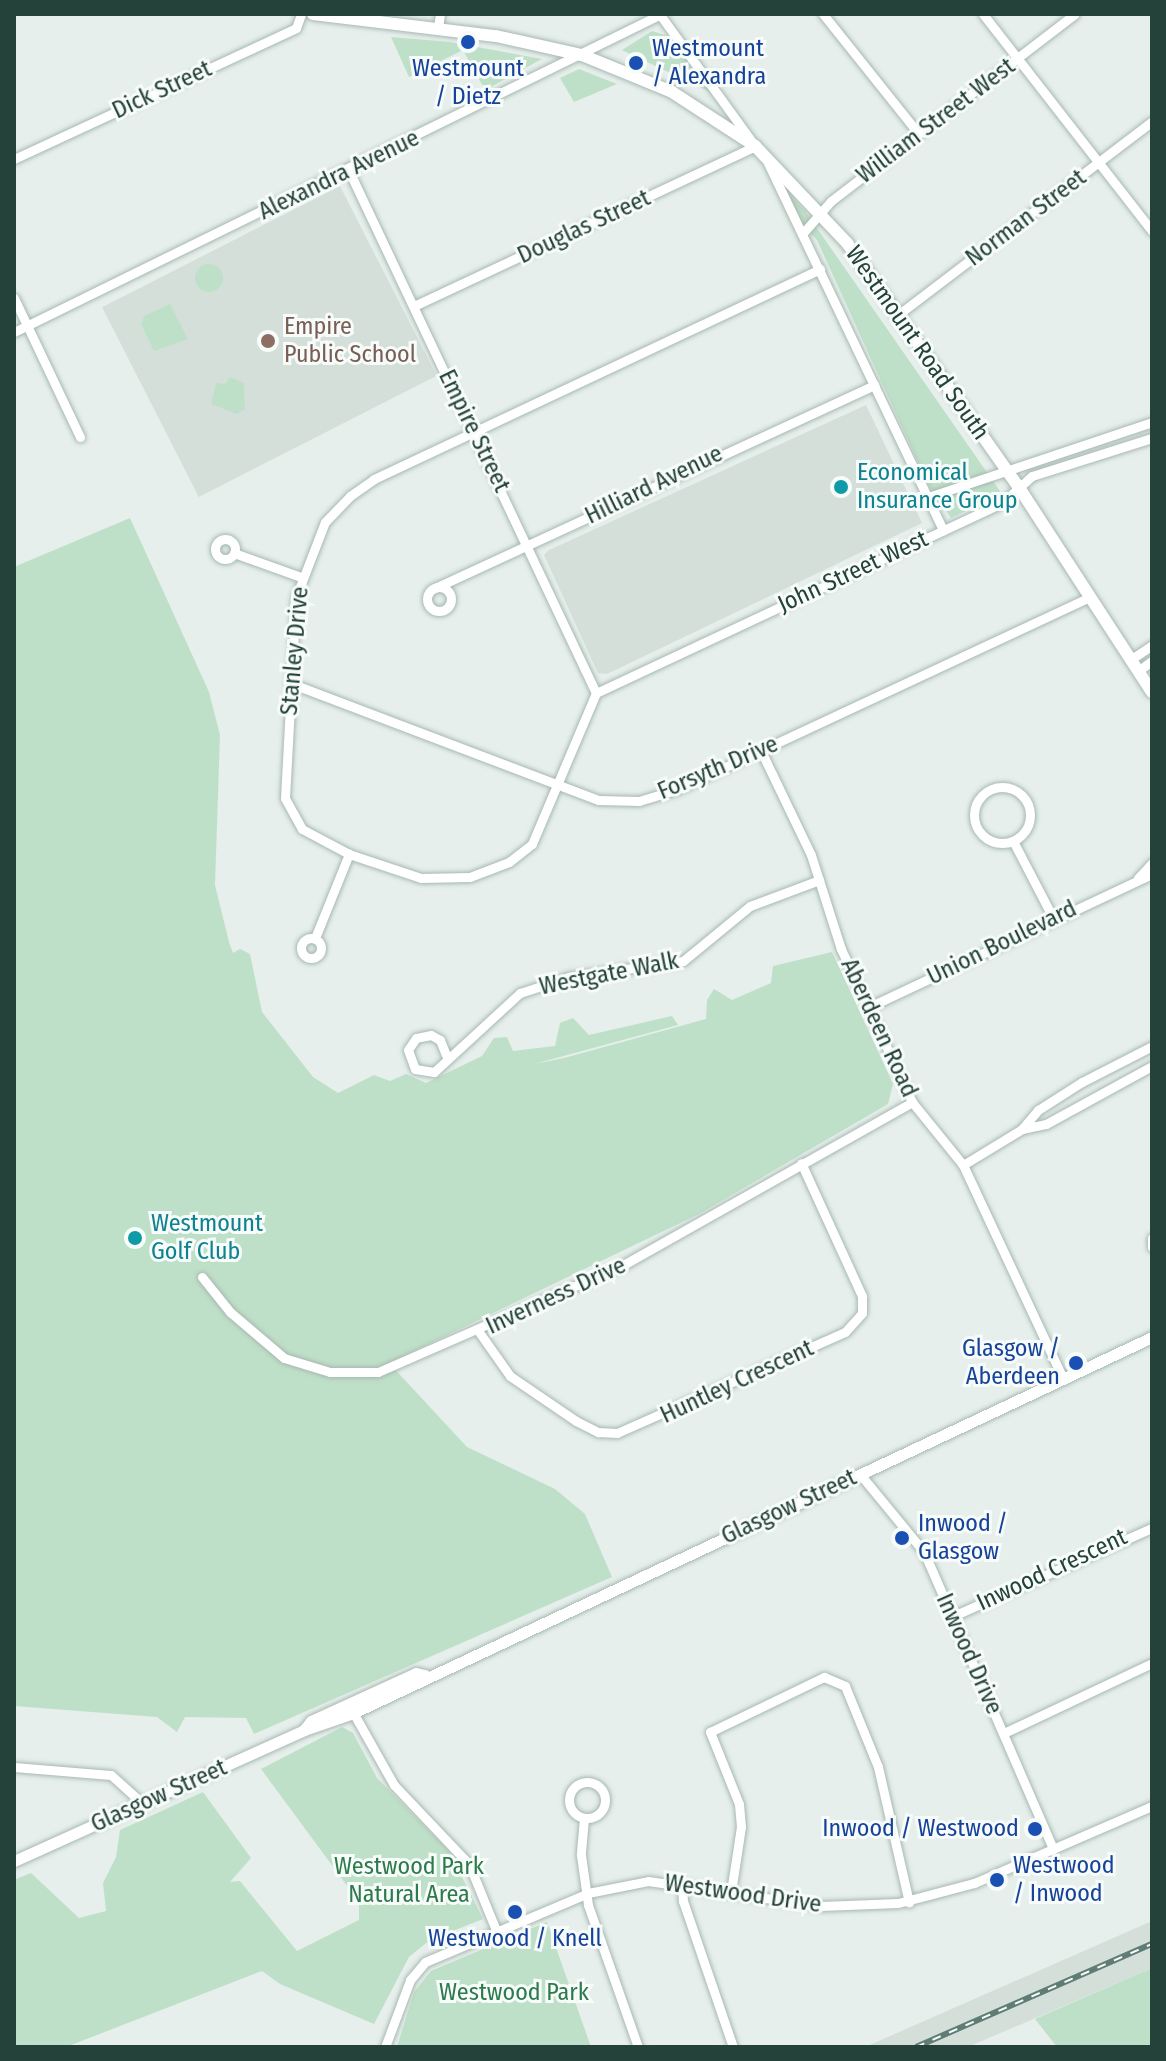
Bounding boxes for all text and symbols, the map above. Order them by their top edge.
marker: Westmount / Dietz [459,33,477,51]
place label: Westmount / Alexandra [652,35,766,91]
street label: William Street West [851,52,1021,190]
marker: Westmount / Alexandra [627,54,645,72]
street label: Dick Street [108,55,216,125]
place label: Westmount / Dietz [412,55,524,111]
street label: Alexandra Avenue [254,124,424,226]
street label: Norman Street [960,163,1092,273]
street label: Douglas Street [513,184,655,270]
street label: Westmount Road South [839,240,995,446]
place label: Empire Public School [284,313,416,369]
marker: Empire Public School [259,332,277,350]
street label: Empire Street [432,365,516,497]
street label: Hilliard Avenue [581,439,727,531]
place label: Economical Insurance Group [857,459,1017,515]
marker: Economical Insurance Group [832,478,850,496]
street label: John Street West [773,525,933,619]
street label: Stanley Drive [275,585,315,717]
street label: Forsyth Drive [654,730,782,806]
street label: Union Boulevard [923,894,1081,992]
street label: Westgate Walk [537,946,681,1002]
street label: Aberdeen Road [834,954,924,1102]
place label: Westmount Golf Club [151,1210,263,1266]
marker: Westmount Golf Club [126,1229,144,1247]
street label: Inverness Drive [482,1251,630,1341]
street label: Huntley Crescent [656,1334,818,1430]
place label: Glasgow / Aberdeen [962,1335,1060,1391]
marker: Glasgow / Aberdeen [1067,1354,1085,1372]
street label: Glasgow Street [717,1463,861,1551]
place label: Inwood / Glasgow [918,1510,1008,1566]
street label: Inwood Crescent [972,1523,1132,1617]
marker: Inwood / Glasgow [893,1529,911,1547]
street label: Inwood Drive [930,1589,1008,1719]
street label: Glasgow Street [87,1753,231,1839]
place label: Inwood / Westwood [822,1815,1019,1843]
marker: Inwood / Westwood [1026,1820,1044,1838]
place label: Westwood / Inwood [1013,1852,1115,1908]
park label: Westwood Park Natural Area [334,1853,484,1909]
street label: Westwood Drive [663,1869,823,1919]
marker: Westwood / Inwood [988,1871,1006,1889]
marker: Westwood / Knell [506,1903,524,1921]
place label: Westwood / Knell [428,1925,602,1953]
park label: Westwood Park [439,1979,589,2007]

